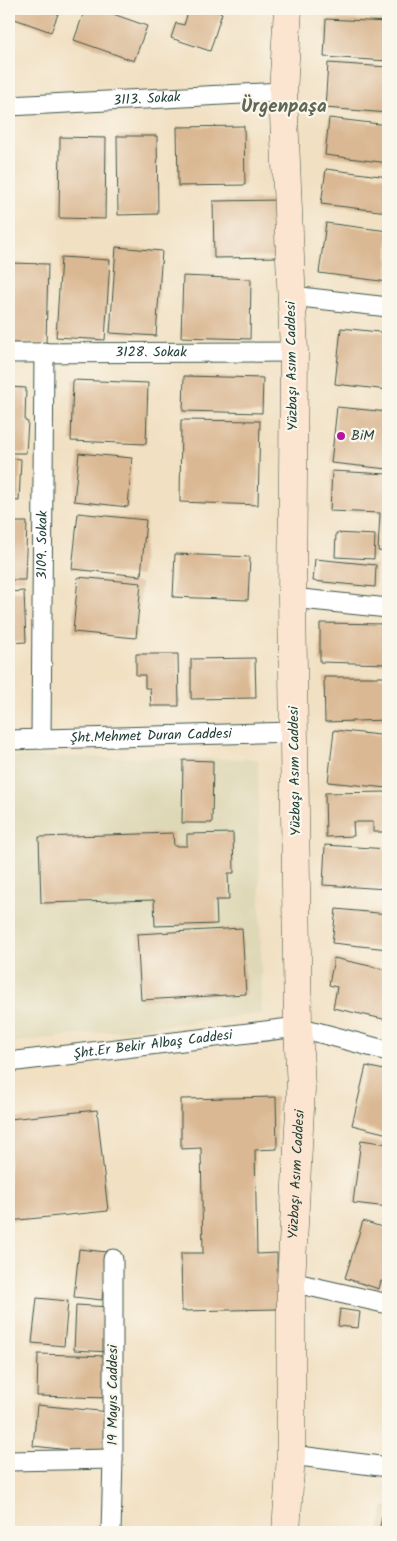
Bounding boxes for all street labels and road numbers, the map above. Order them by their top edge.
street label: 3113. Sokak [113,86,181,112]
street label: Yüzbaşı Asım Caddesi [280,300,304,431]
street label: 3128. Sokak [115,341,187,364]
street label: 3109. Sokak [31,510,54,579]
street label: Yüzbaşı Asım Caddesi [283,705,307,836]
street label: Şht.Mehmet Duran Caddesi [70,723,233,749]
street label: Şht.Er Bekir Albaş Caddesi [72,1024,234,1065]
street label: Yüzbaşı Asım Caddesi [282,1108,311,1240]
street label: 19 Mayıs Caddesi [102,1344,124,1445]

